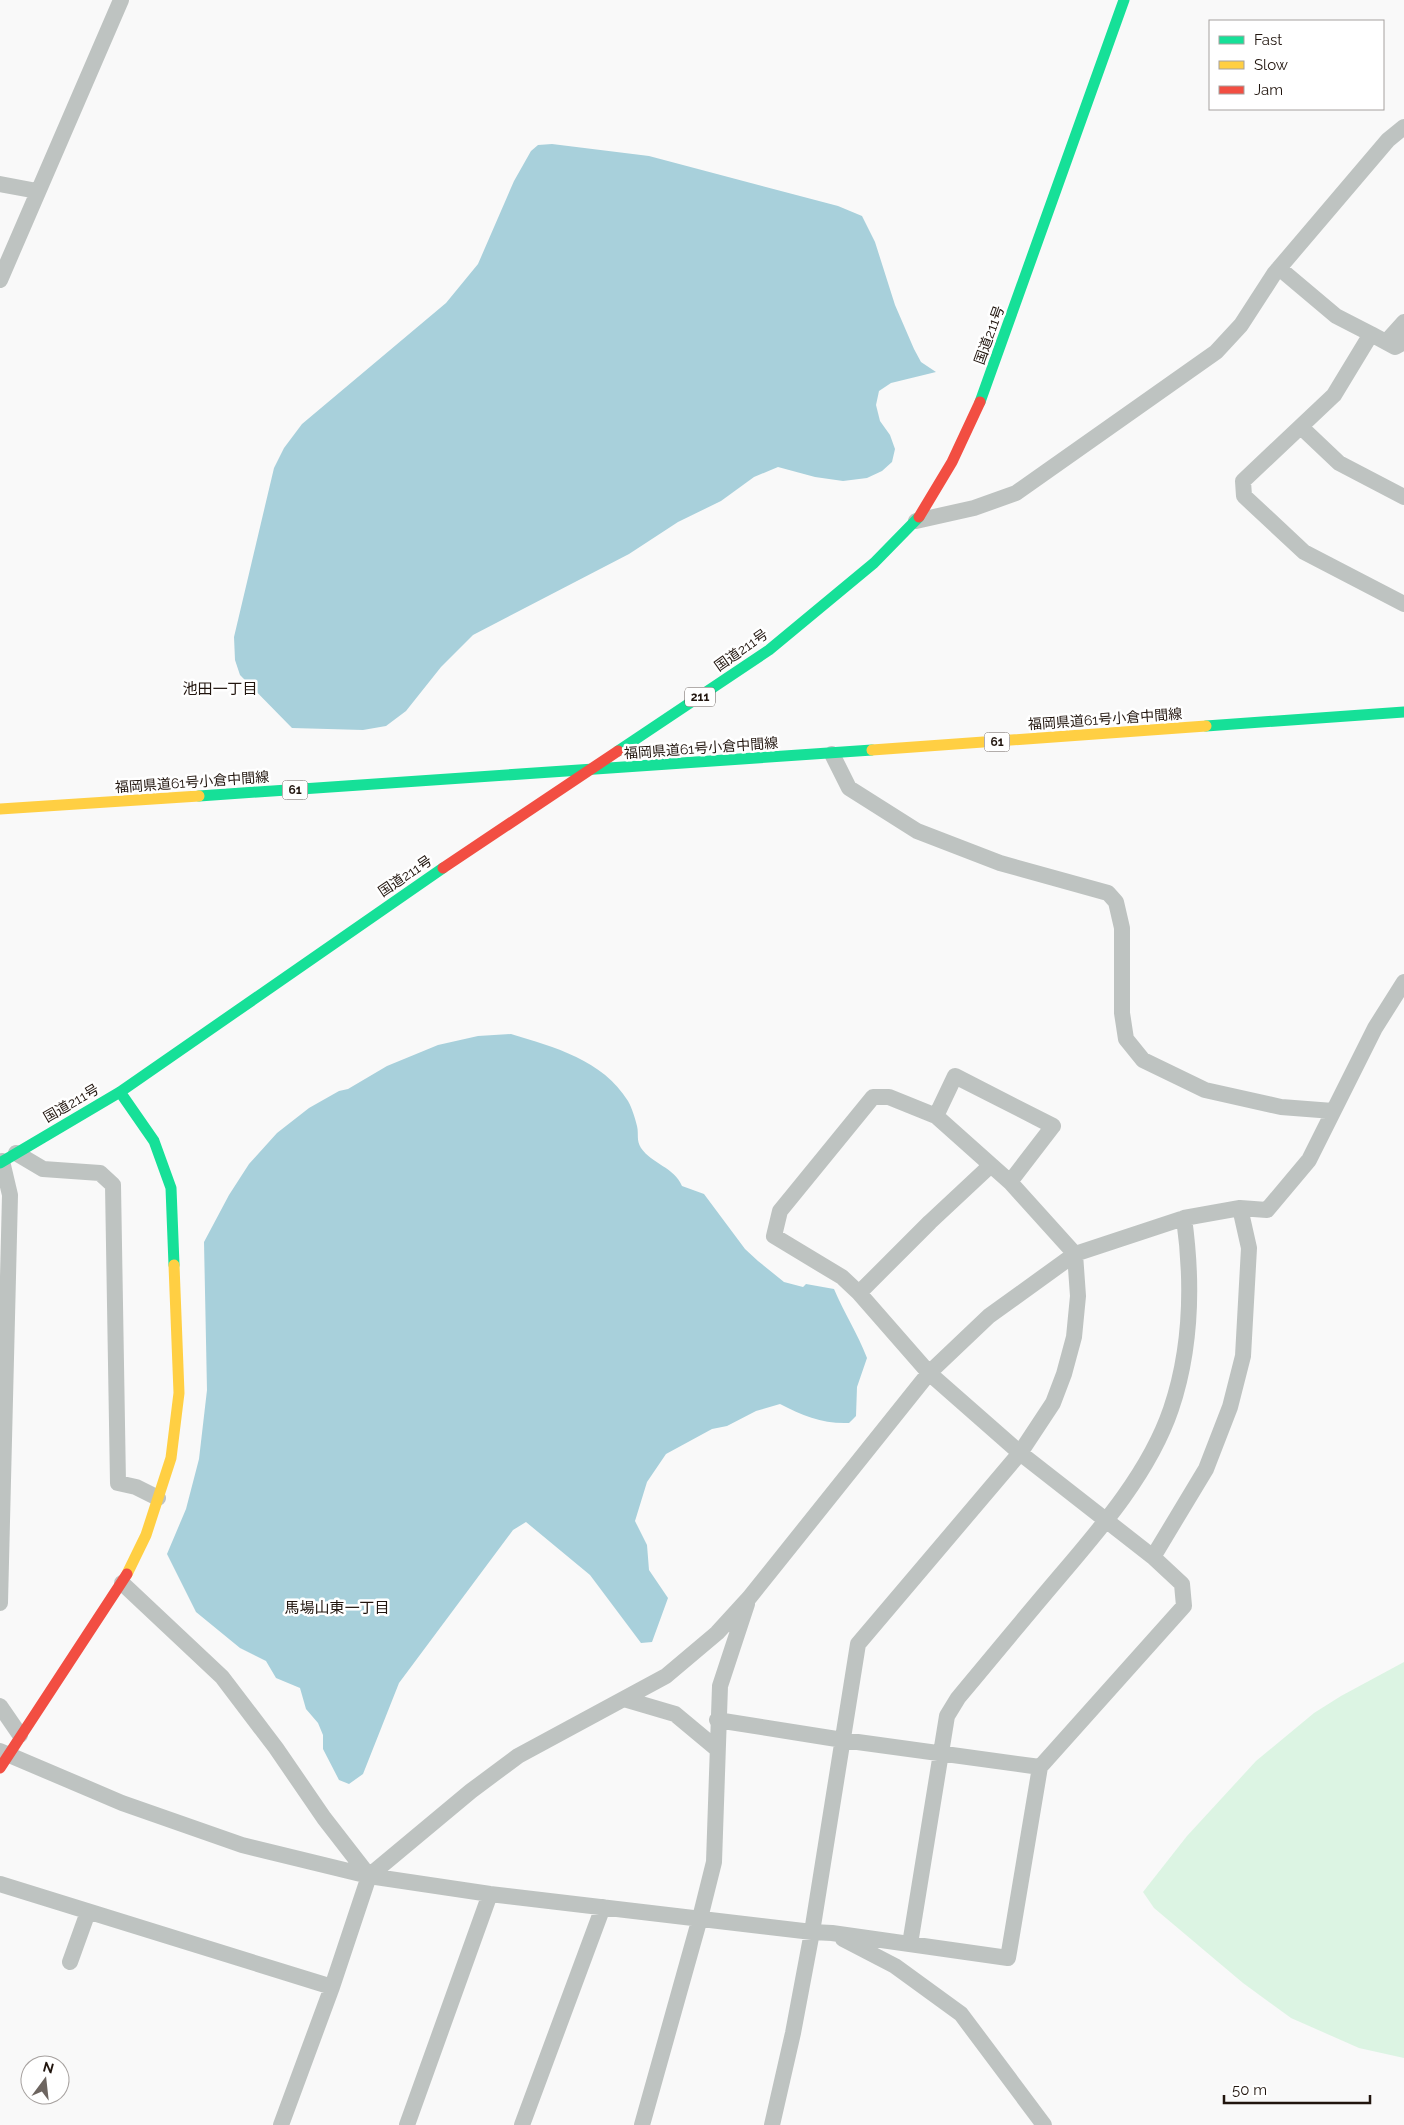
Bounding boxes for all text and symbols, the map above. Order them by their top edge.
legend [1209,20,1384,110]
text: Fast [1254,31,1282,49]
text: Slow [1254,56,1288,74]
text: Jam [1254,81,1283,99]
street label: 国道211号 [971,303,1007,367]
street label: 国道211号 [711,626,771,674]
district label: 池田一丁目 [182,680,258,698]
road number: 211 [685,688,715,706]
street label: 福岡県道61号小倉中間線 [1027,706,1183,732]
road number: 61 [984,732,1010,752]
street label: 福岡県道61号小倉中間線 [623,735,779,761]
street label: 福岡県道61号小倉中間線 [114,769,270,795]
road number: 61 [282,780,308,800]
street label: 国道211号 [375,852,435,900]
street label: 国道211号 [40,1081,102,1125]
district label: 馬場山東一丁目 [284,1599,390,1617]
north arrow [20,2055,70,2105]
text: N [41,2058,56,2077]
scale bar [1224,2072,1370,2104]
text: 50 m [1232,2081,1267,2099]

